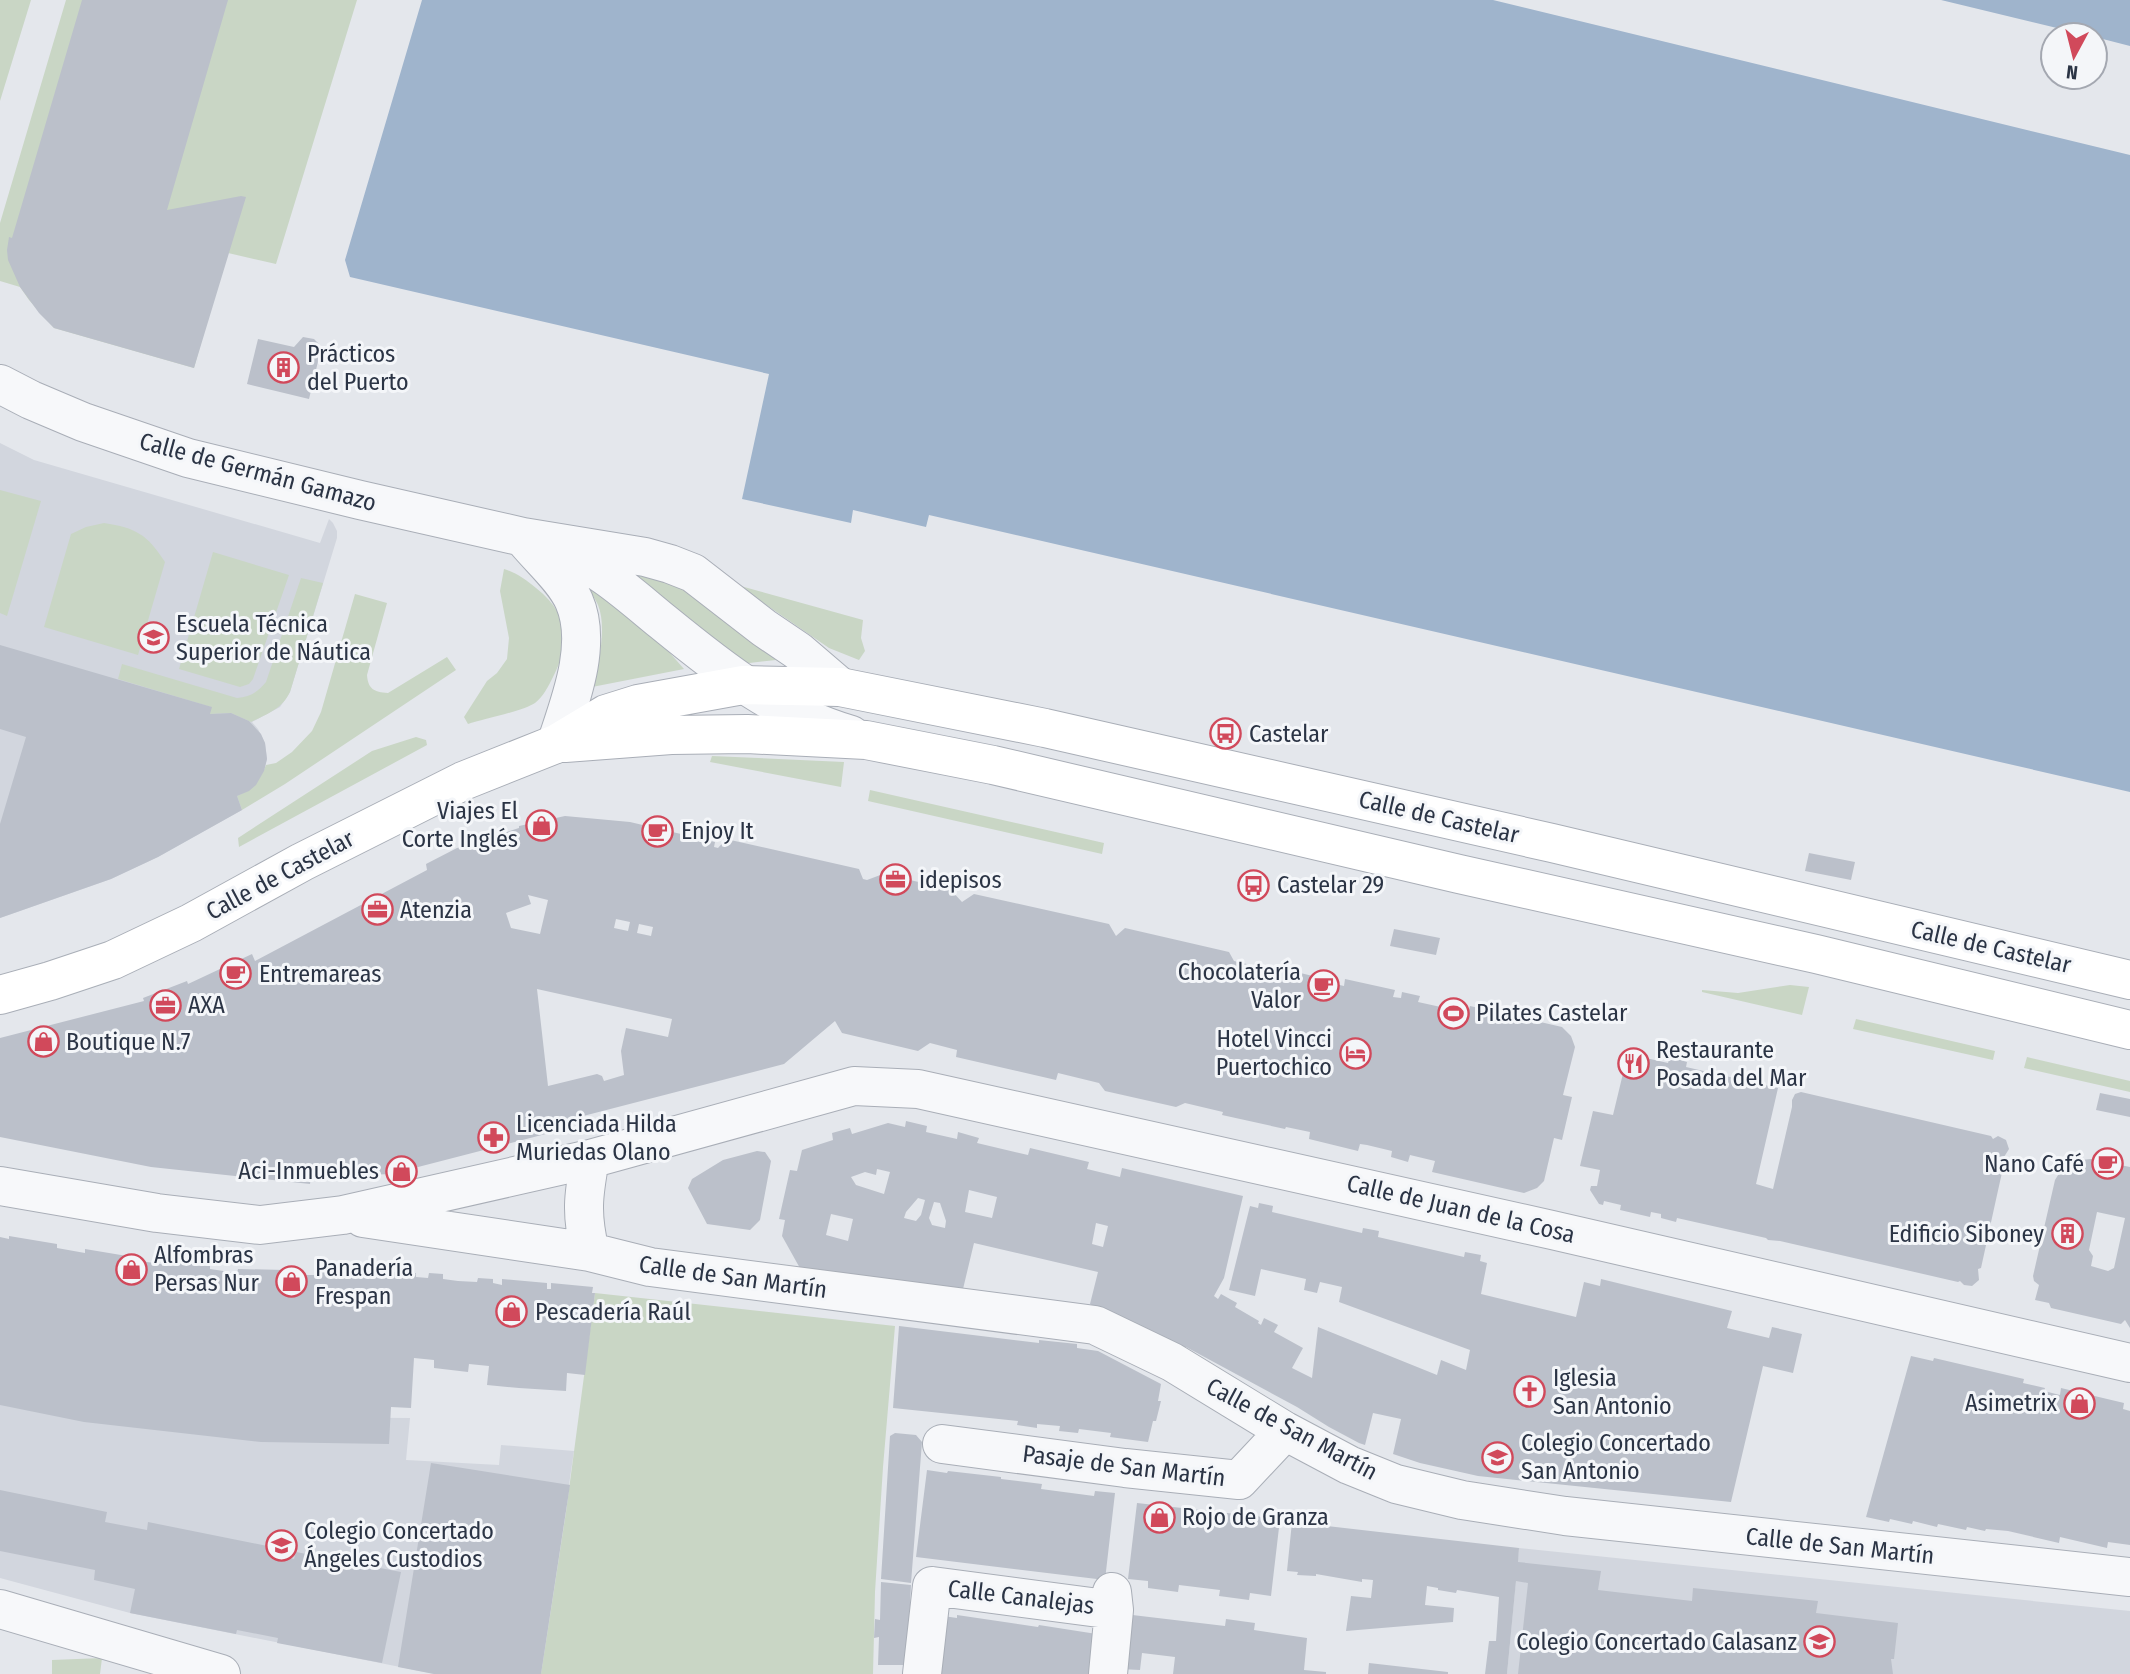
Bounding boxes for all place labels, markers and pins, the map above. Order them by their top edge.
place label: Prácticos del Puerto [307,340,409,396]
building icon: Prácticos del Puerto [267,351,301,385]
place label: Escuela Técnica Superior de Náutica [176,610,371,666]
school or university icon: Escuela Técnica Superior de Náutica [136,621,170,655]
bus stop icon: Castelar [1209,717,1243,751]
place label: Castelar [1249,720,1329,748]
place label: Viajes El Corte Inglés [402,797,518,853]
shop icon: Viajes El Corte Inglés [524,808,558,842]
cafe icon: Enjoy It [641,814,675,848]
place label: Enjoy It [681,817,754,845]
office icon: idepisos [879,863,913,897]
place label: idepisos [919,866,1002,894]
bus stop icon: Castelar 29 [1237,868,1271,902]
place label: Castelar 29 [1277,871,1384,899]
office icon: Atenzia [360,893,394,927]
place label: Atenzia [400,896,472,924]
cafe icon: Entremareas [219,957,253,991]
place label: Chocolatería Valor [1178,958,1302,1014]
place label: Entremareas [259,960,381,988]
cafe icon: Chocolatería Valor [1307,969,1341,1003]
office icon: AXA [148,988,182,1022]
place label: AXA [188,991,225,1019]
sports icon: Pilates Castelar [1436,996,1470,1030]
place label: Pilates Castelar [1476,999,1628,1027]
shop icon: Boutique N.7 [26,1025,60,1059]
place label: Hotel Vincci Puertochico [1216,1025,1332,1081]
place label: Boutique N.7 [66,1028,191,1056]
hotel icon: Hotel Vincci Puertochico [1338,1036,1372,1070]
place label: Restaurante Posada del Mar [1656,1036,1807,1092]
restaurant icon: Restaurante Posada del Mar [1616,1047,1650,1081]
place label: Licenciada Hilda Muriedas Olano [516,1110,677,1166]
pharmacy icon: Licenciada Hilda Muriedas Olano [476,1121,510,1155]
cafe icon: Nano Café [2090,1147,2124,1181]
place label: Nano Café [1984,1150,2084,1178]
shop icon: Aci-Inmuebles [385,1154,419,1188]
place label: Aci-Inmuebles [238,1157,379,1185]
building icon: Edificio Siboney [2050,1217,2084,1251]
place label: Edificio Siboney [1889,1220,2044,1248]
place label: Alfombras Persas Nur [154,1241,259,1297]
shop icon: Alfombras Persas Nur [114,1252,148,1286]
place label: Panadería Frespan [315,1254,413,1310]
shop icon: Panadería Frespan [275,1265,309,1299]
shop icon: Pescadería Raúl [495,1295,529,1329]
place label: Pescadería Raúl [535,1298,691,1326]
place label: Iglesia San Antonio [1553,1364,1672,1420]
church icon: Iglesia San Antonio [1513,1375,1547,1409]
shop icon: Asimetrix [2063,1386,2097,1420]
place label: Asimetrix [1965,1389,2057,1417]
place label: Colegio Concertado San Antonio [1521,1429,1711,1485]
school or university icon: Colegio Concertado San Antonio [1481,1440,1515,1474]
shop icon: Rojo de Granza [1142,1500,1176,1534]
place label: Rojo de Granza [1182,1503,1329,1531]
place label: Colegio Concertado Ángeles Custodios [304,1517,494,1573]
school or university icon: Colegio Concertado Ángeles Custodios [264,1528,298,1562]
school or university icon: Colegio Concertado Calasanz [1803,1625,1837,1659]
place label: Colegio Concertado Calasanz [1516,1628,1797,1656]

